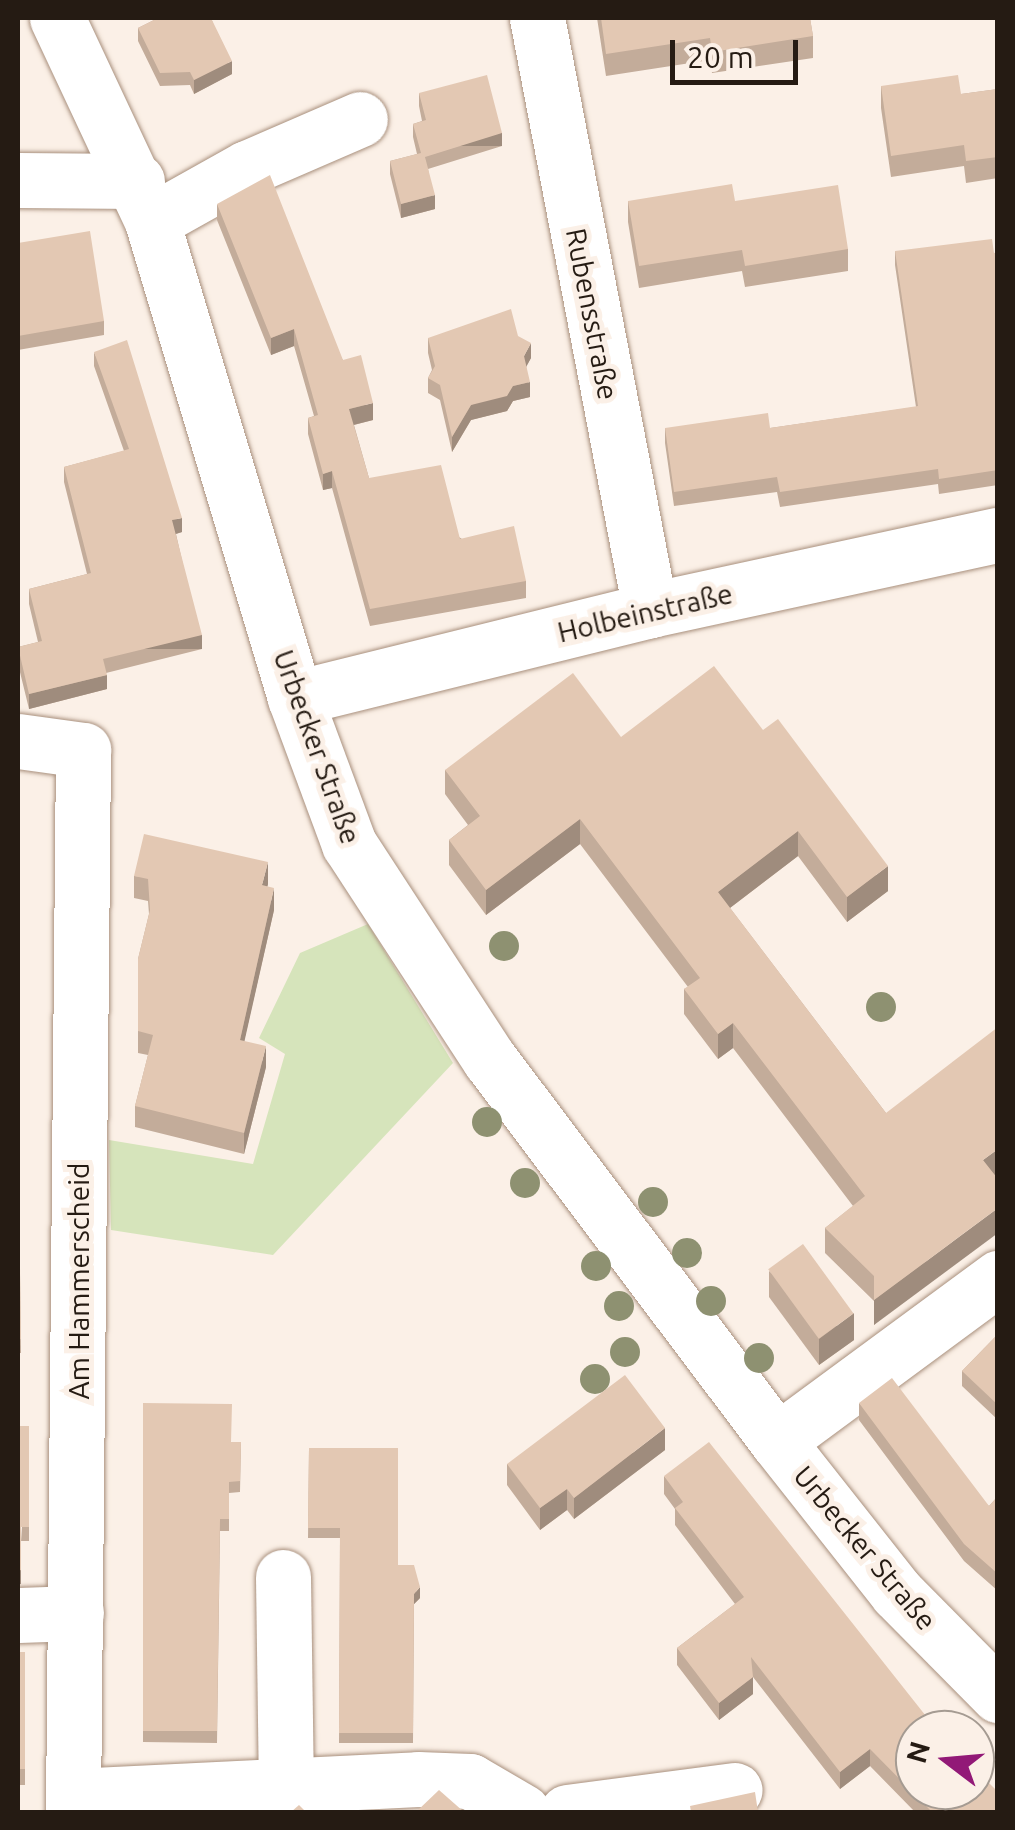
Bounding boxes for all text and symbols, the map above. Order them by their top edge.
scale bar [675,20,802,82]
text: 20 m [687,40,754,74]
street label: Rubensstraße [559,225,625,403]
street label: Holbeinstraße [554,577,736,649]
street label: Urbecker Straße [266,646,368,848]
street label: Am Hammerscheid [62,1163,96,1399]
street label: Urbecker Straße [787,1459,943,1637]
north arrow [895,1710,995,1810]
text: N [900,1738,935,1766]

